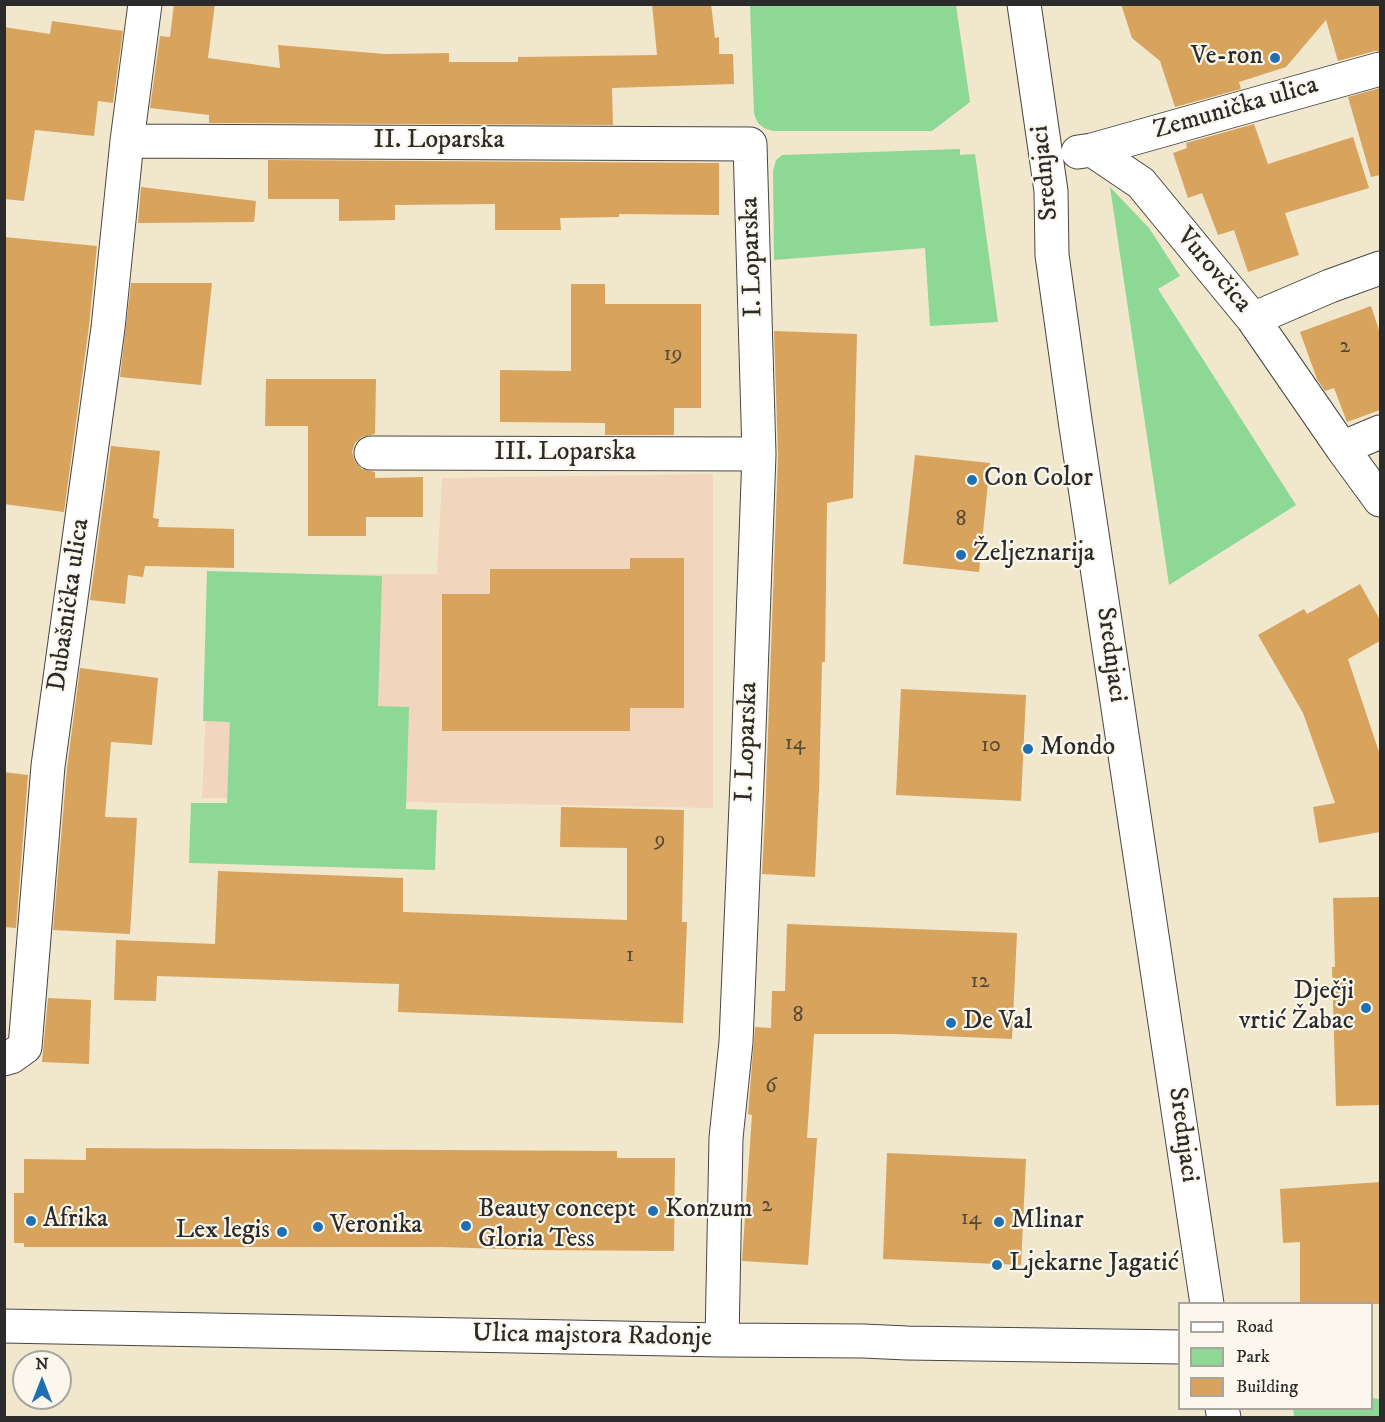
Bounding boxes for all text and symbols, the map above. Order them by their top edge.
place label: Ve-ron [1191,42,1263,74]
marker: Ve-ron [1268,51,1282,65]
street label: Zemunička ulica [1150,71,1322,147]
street label: Srednjaci [1025,124,1067,222]
street label: II. Loparska [374,126,504,158]
street label: I. Loparska [735,196,771,318]
street label: Vurovčica [1168,222,1258,320]
house number: 2 [1340,334,1350,360]
house number: 19 [664,342,682,368]
street label: III. Loparska [494,438,636,470]
place label: Con Color [984,464,1093,496]
marker: Con Color [965,473,979,487]
house number: 8 [955,507,967,533]
street label: Dubašnička ulica [42,517,98,693]
place label: Željeznarija [973,539,1095,571]
marker: Željeznarija [954,548,968,562]
street label: Srednjaci [1088,605,1132,705]
street label: I. Loparska [730,681,766,803]
house number: 14 [785,731,805,757]
house number: 10 [981,733,1001,759]
place label: Mondo [1040,733,1115,765]
marker: Mondo [1021,742,1035,756]
house number: 9 [655,828,665,854]
house number: 1 [626,943,634,969]
house number: 12 [971,969,989,995]
place label: Dječji vrtić Žabac [1239,977,1354,1038]
marker: Dječji vrtić Žabac [1359,1001,1373,1015]
house number: 8 [792,1003,804,1029]
place label: De Val [963,1007,1032,1039]
marker: De Val [944,1016,958,1030]
house number: 6 [765,1074,777,1100]
street label: Srednjaci [1160,1085,1204,1185]
house number: 2 [762,1193,772,1219]
place label: Beauty concept Gloria Tess [478,1195,636,1256]
place label: Konzum [665,1195,753,1227]
marker: Konzum [646,1204,660,1218]
place label: Afrika [43,1205,108,1237]
house number: 14 [961,1206,981,1232]
place label: Mlinar [1011,1206,1084,1238]
place label: Veronika [330,1211,422,1243]
marker: Afrika [24,1214,38,1228]
marker: Mlinar [992,1215,1006,1229]
place label: Lex legis [176,1216,270,1248]
marker: Beauty concept Gloria Tess [459,1219,473,1233]
marker: Veronika [311,1220,325,1234]
marker: Lex legis [275,1225,289,1239]
place label: Ljekarne Jagatić [1009,1249,1179,1281]
marker: Ljekarne Jagatić [990,1258,1004,1272]
legend [1178,1302,1373,1410]
text: Road [1236,1316,1273,1338]
street label: Ulica majstora Radonje [472,1319,712,1355]
text: Park [1236,1346,1270,1368]
north arrow [12,1350,72,1410]
text: N [35,1354,49,1374]
text: Building [1236,1376,1298,1398]

